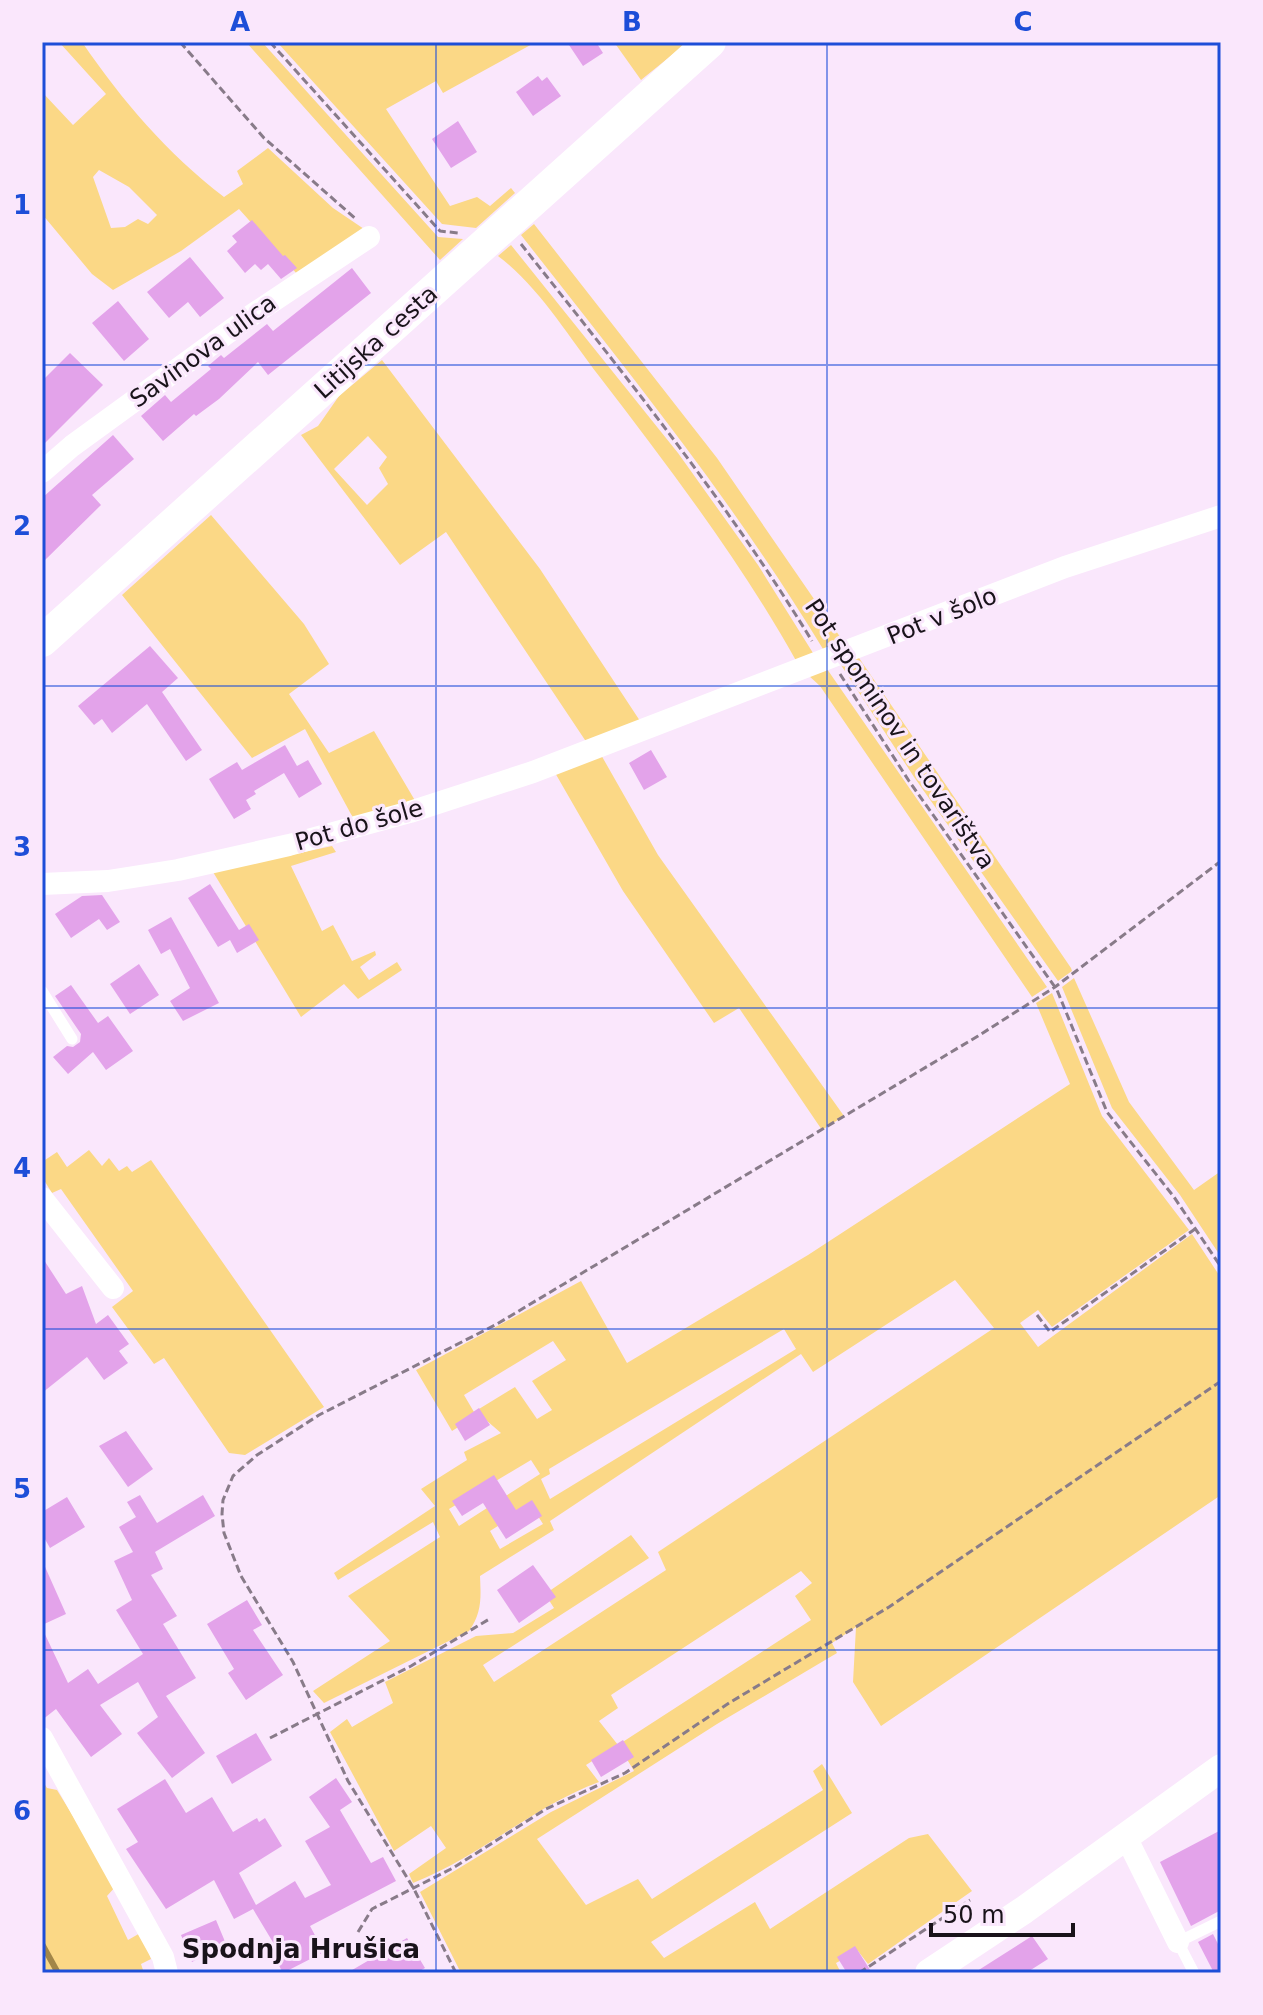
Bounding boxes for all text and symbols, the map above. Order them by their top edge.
text: A [230,7,250,37]
text: B [622,7,642,37]
text: C [1013,7,1033,37]
text: 1 [13,190,31,220]
street label: Litijska cesta [309,280,443,404]
street label: Savinova ulica [125,289,281,413]
text: 2 [13,511,31,541]
street label: Pot v šolo [883,581,1001,651]
street label: Pot spominov in tovarištva [799,594,1001,874]
street label: Pot do šole [292,793,426,857]
text: 3 [13,832,31,862]
text: 4 [13,1153,31,1183]
text: 5 [13,1474,31,1504]
text: 6 [13,1796,31,1826]
scale bar [931,1887,1073,1937]
text: 50 m [943,1901,1005,1929]
district label: Spodnja Hrušica [182,1934,420,1964]

